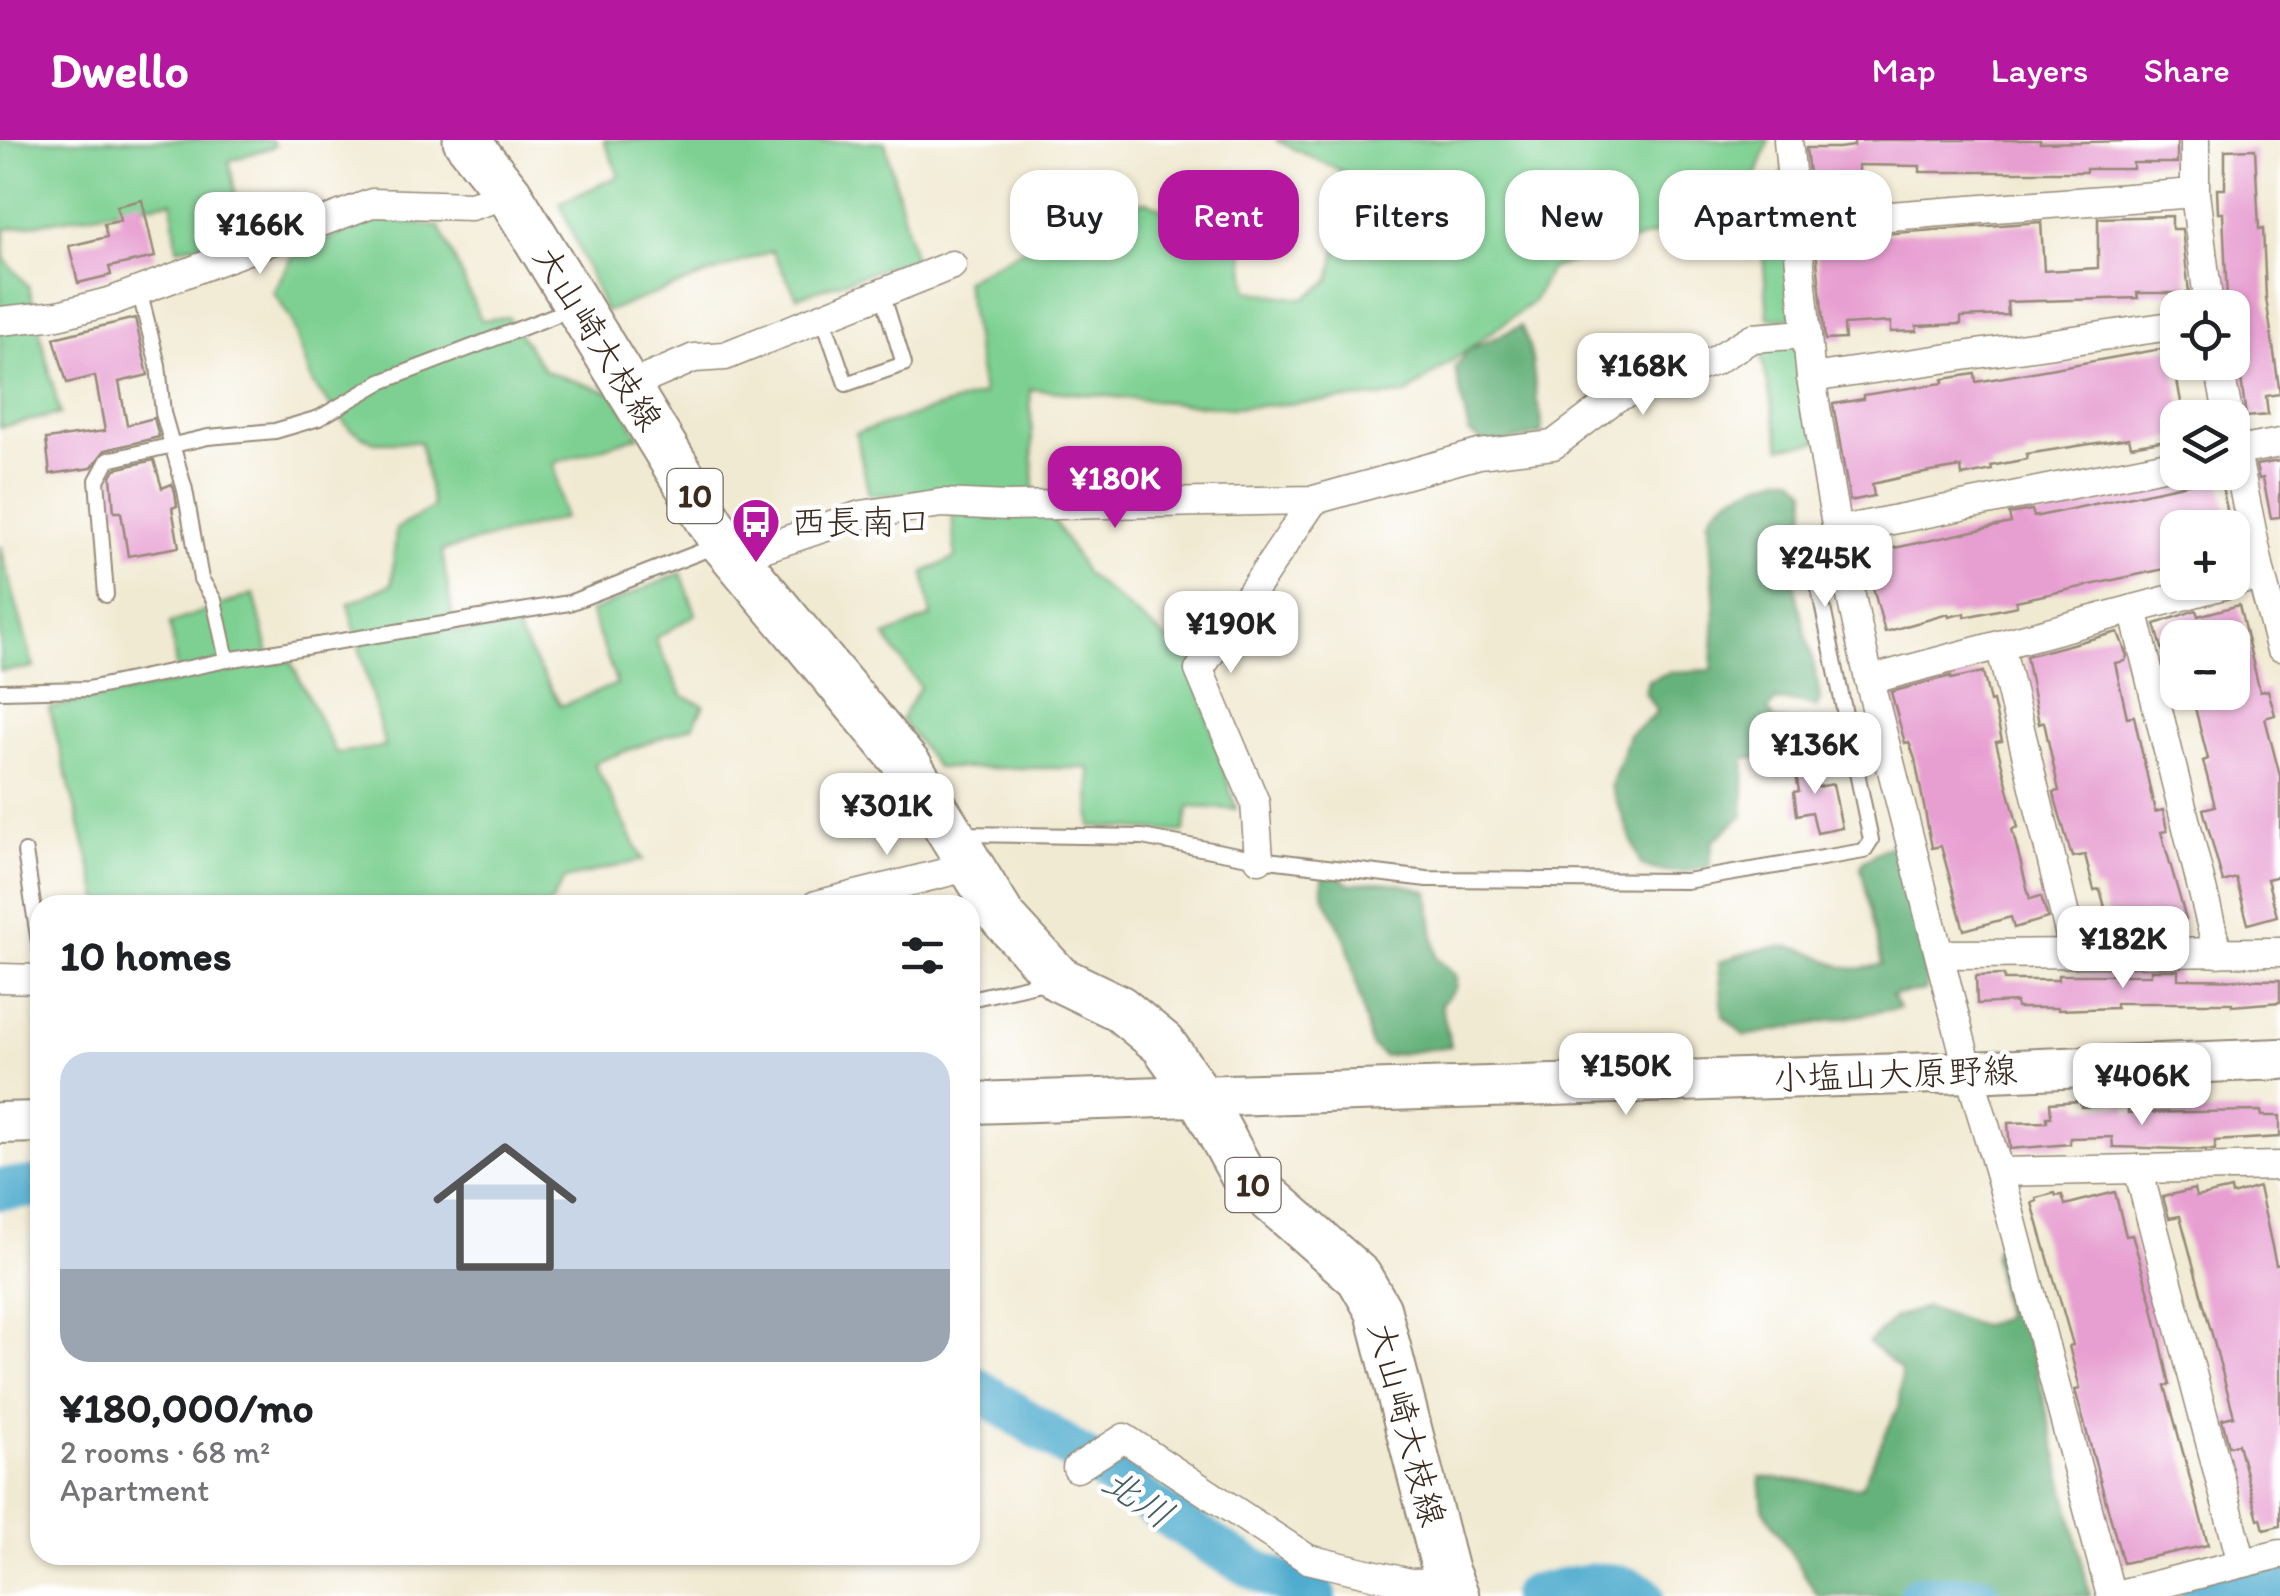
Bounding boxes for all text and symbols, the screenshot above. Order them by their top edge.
text: Dwello [50,41,189,99]
text: Map [1872,49,1936,91]
text: Layers [1991,49,2088,91]
text: Share [2143,49,2230,91]
chip: Buy [1010,170,1138,260]
chip: Rent [1158,170,1299,260]
chip: Filters [1319,170,1485,260]
chip: New [1505,170,1639,260]
chip: Apartment [1659,170,1892,260]
pin: ¥166K [190,192,330,277]
text: ¥166K [216,205,304,243]
street label: 大山崎大枝線 [525,238,671,438]
map controls [2160,290,2250,710]
button: locate [2160,290,2250,380]
pin: ¥168K [1573,333,1713,418]
text: ¥168K [1599,346,1687,384]
button: layers [2160,400,2250,490]
pin: ¥180K [1045,446,1185,531]
text: ¥180K [1070,459,1160,497]
road number: 10 [668,469,722,523]
bus stop icon: 西長南口 [730,496,782,564]
place label: 西長南口 [791,501,931,543]
button: + [2160,510,2250,600]
pin: ¥245K [1755,525,1895,610]
text: ¥245K [1779,538,1871,576]
pin: ¥190K [1161,591,1301,676]
text: ¥190K [1186,604,1276,642]
button: − [2160,620,2250,710]
pin: ¥136K [1745,712,1885,797]
text: ¥136K [1771,725,1859,763]
pin: ¥301K [817,773,957,858]
text: ¥301K [842,786,932,824]
pin: ¥182K [2053,906,2193,991]
text: ¥182K [2079,919,2167,957]
icon: filters [895,928,950,983]
text: 10 homes [60,930,232,981]
pin: ¥150K [1556,1033,1696,1118]
pin: ¥406K [2072,1043,2212,1128]
text: ¥150K [1581,1046,1671,1084]
street label: 小塩山大原野線 [1772,1049,2018,1099]
text: ¥406K [2095,1056,2189,1094]
icon: home [415,1117,595,1297]
road number: 10 [1226,1158,1280,1212]
street label: 大山崎大枝線 [1360,1317,1454,1531]
text: ¥180,000/mo [60,1382,314,1433]
text: 2 rooms · 68 m² [60,1433,270,1471]
water label: 北川 [1094,1458,1182,1538]
text: Apartment [60,1471,209,1509]

